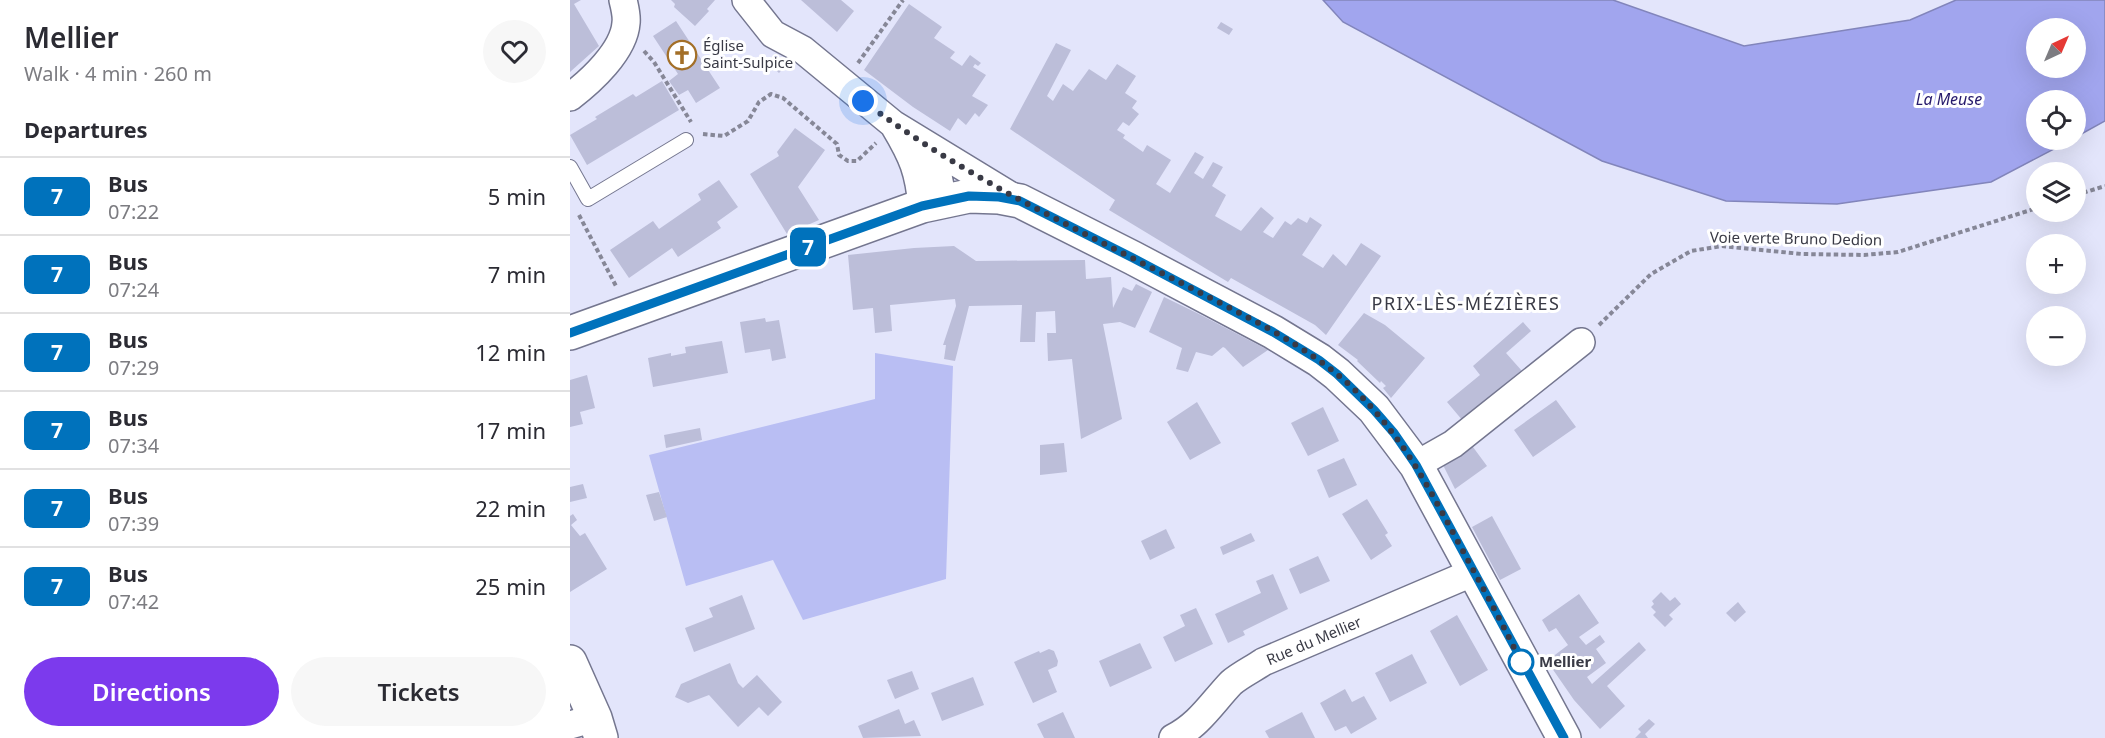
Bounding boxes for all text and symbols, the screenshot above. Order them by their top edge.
text: Mellier [24,18,119,56]
north arrow [2026,18,2086,78]
map controls [2026,18,2086,366]
button: heart [483,20,546,83]
place label: Église Saint-Sulpice [703,35,793,72]
church icon: Église Saint-Sulpice [666,39,698,71]
text: Walk · 4 min · 260 m [24,60,212,87]
your location [848,86,878,116]
water label: La Meuse [1916,88,1982,110]
button: locate [2026,90,2086,150]
text: Departures [24,114,148,144]
button: layers [2026,162,2086,222]
text: Bus [108,168,148,198]
text: 5 min [488,181,546,211]
text: 7 [51,182,63,210]
text: 07:22 [108,198,159,225]
street label: Voie verte Bruno Dedion [1710,226,1882,250]
line badge: 7 [788,228,828,266]
text: 7 [802,233,814,261]
button: + [2026,234,2086,294]
text: Bus [108,246,148,276]
text: 7 min [488,259,546,289]
text: 7 [51,260,63,288]
text: 07:24 [108,276,159,303]
district label: PRIX-LÈS-MÉZIÈRES [1372,291,1560,315]
button: − [2026,306,2086,366]
text: Bus [108,324,148,354]
text: 12 min [475,337,546,367]
text: 7 [51,338,63,366]
text: 07:29 [108,354,159,381]
text: Bus [108,402,148,432]
text: 17 min [475,415,546,445]
text: 7 [51,416,63,444]
text: 07:34 [108,432,159,459]
text: Bus [108,480,148,510]
text: 22 min [475,493,546,523]
text: 7 [51,494,63,522]
text: 07:39 [108,510,159,537]
text: Bus [108,558,148,588]
text: 25 min [475,571,546,601]
text: 7 [51,572,63,600]
text: 07:42 [108,588,159,615]
street label: Rue du Mellier [1263,611,1364,669]
marker: Mellier [1508,649,1534,675]
place label: Mellier [1539,651,1591,671]
button: Directions [24,657,279,726]
button: Tickets [291,657,546,726]

